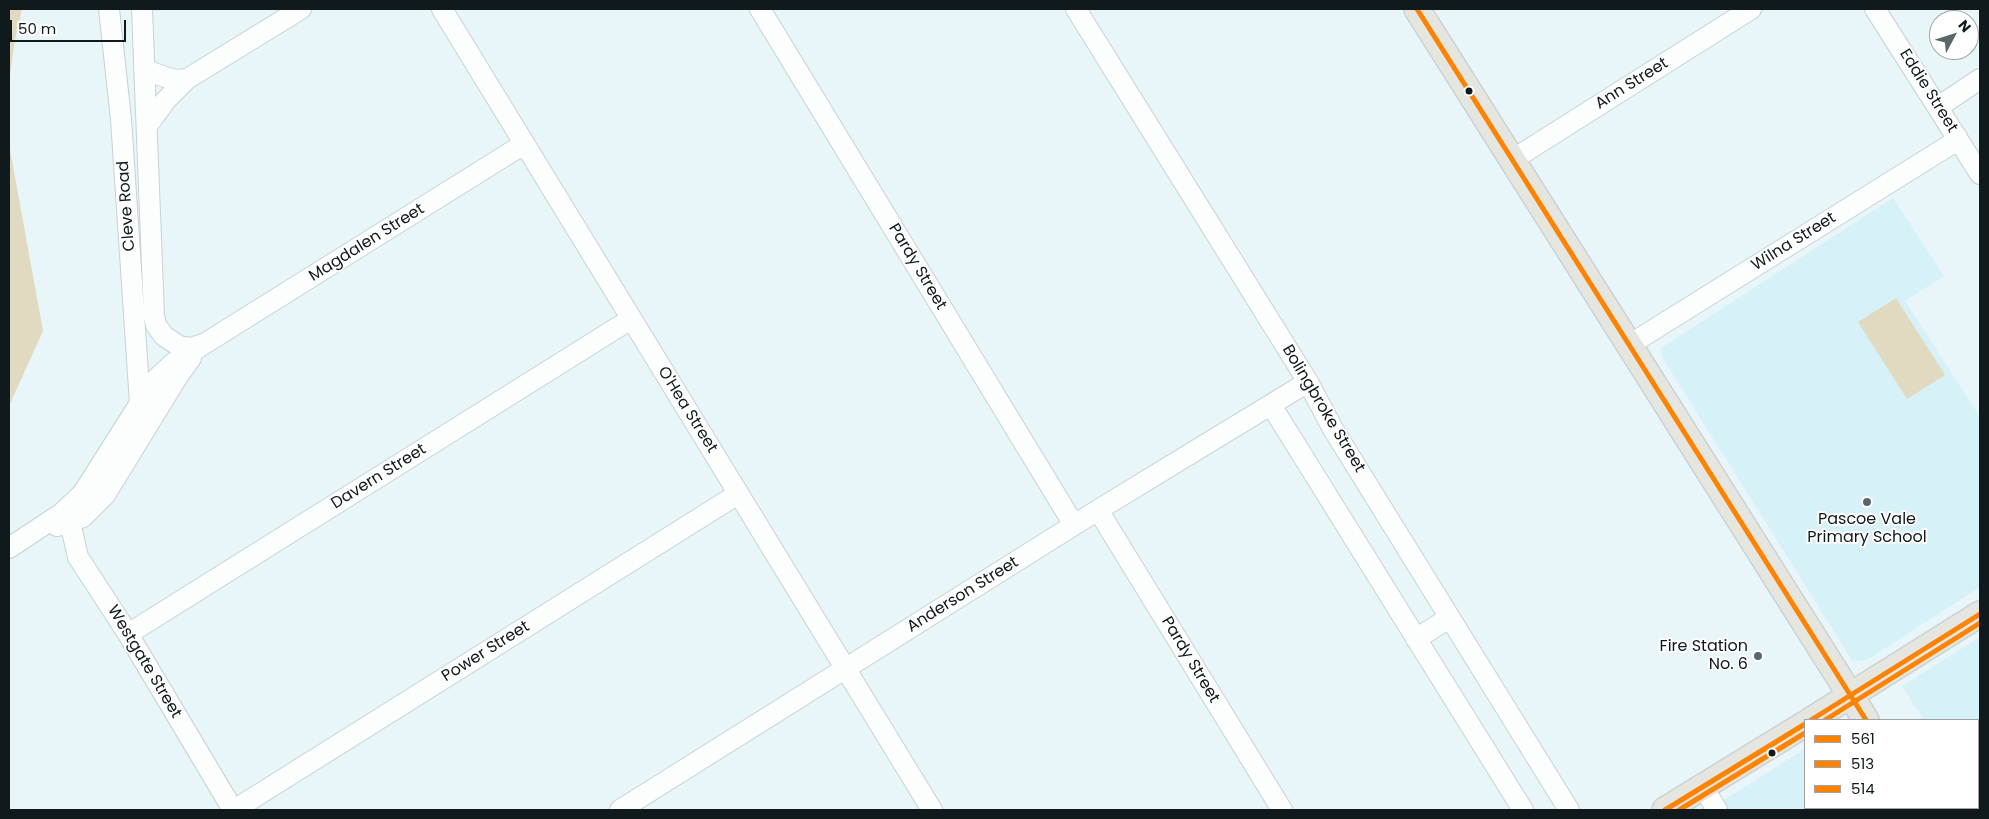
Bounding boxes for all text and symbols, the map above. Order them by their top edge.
scale bar [12,10,129,42]
north arrow [1929,10,1979,60]
text: N [1954,16,1976,36]
text: 50 m [18,18,56,39]
street label: Eddie Street [1895,46,1961,136]
street label: Ann Street [1592,54,1672,114]
unlabelled marker [1464,86,1474,96]
street label: Cleve Road [114,160,140,252]
street label: Magdalen Street [306,200,428,286]
street label: Wilna Street [1748,209,1840,275]
street label: Pardy Street [884,220,950,314]
street label: Bolingbroke Street [1277,342,1369,476]
street label: O'Hea Street [653,363,721,457]
street label: Davern Street [328,440,430,514]
marker: Pascoe Vale Primary School [1861,496,1873,508]
place label: Pascoe Vale Primary School [1807,510,1927,548]
street label: Anderson Street [904,553,1022,637]
street label: Westgate Street [103,602,185,722]
street label: Pardy Street [1157,613,1223,707]
street label: Power Street [439,617,533,687]
place label: Fire Station No. 6 [1660,637,1748,675]
marker: Fire Station No. 6 [1752,650,1764,662]
legend [1804,719,1979,809]
text: 561 [1851,728,1875,749]
unlabelled marker [1767,748,1777,758]
text: 513 [1851,753,1874,774]
text: 514 [1851,778,1875,799]

